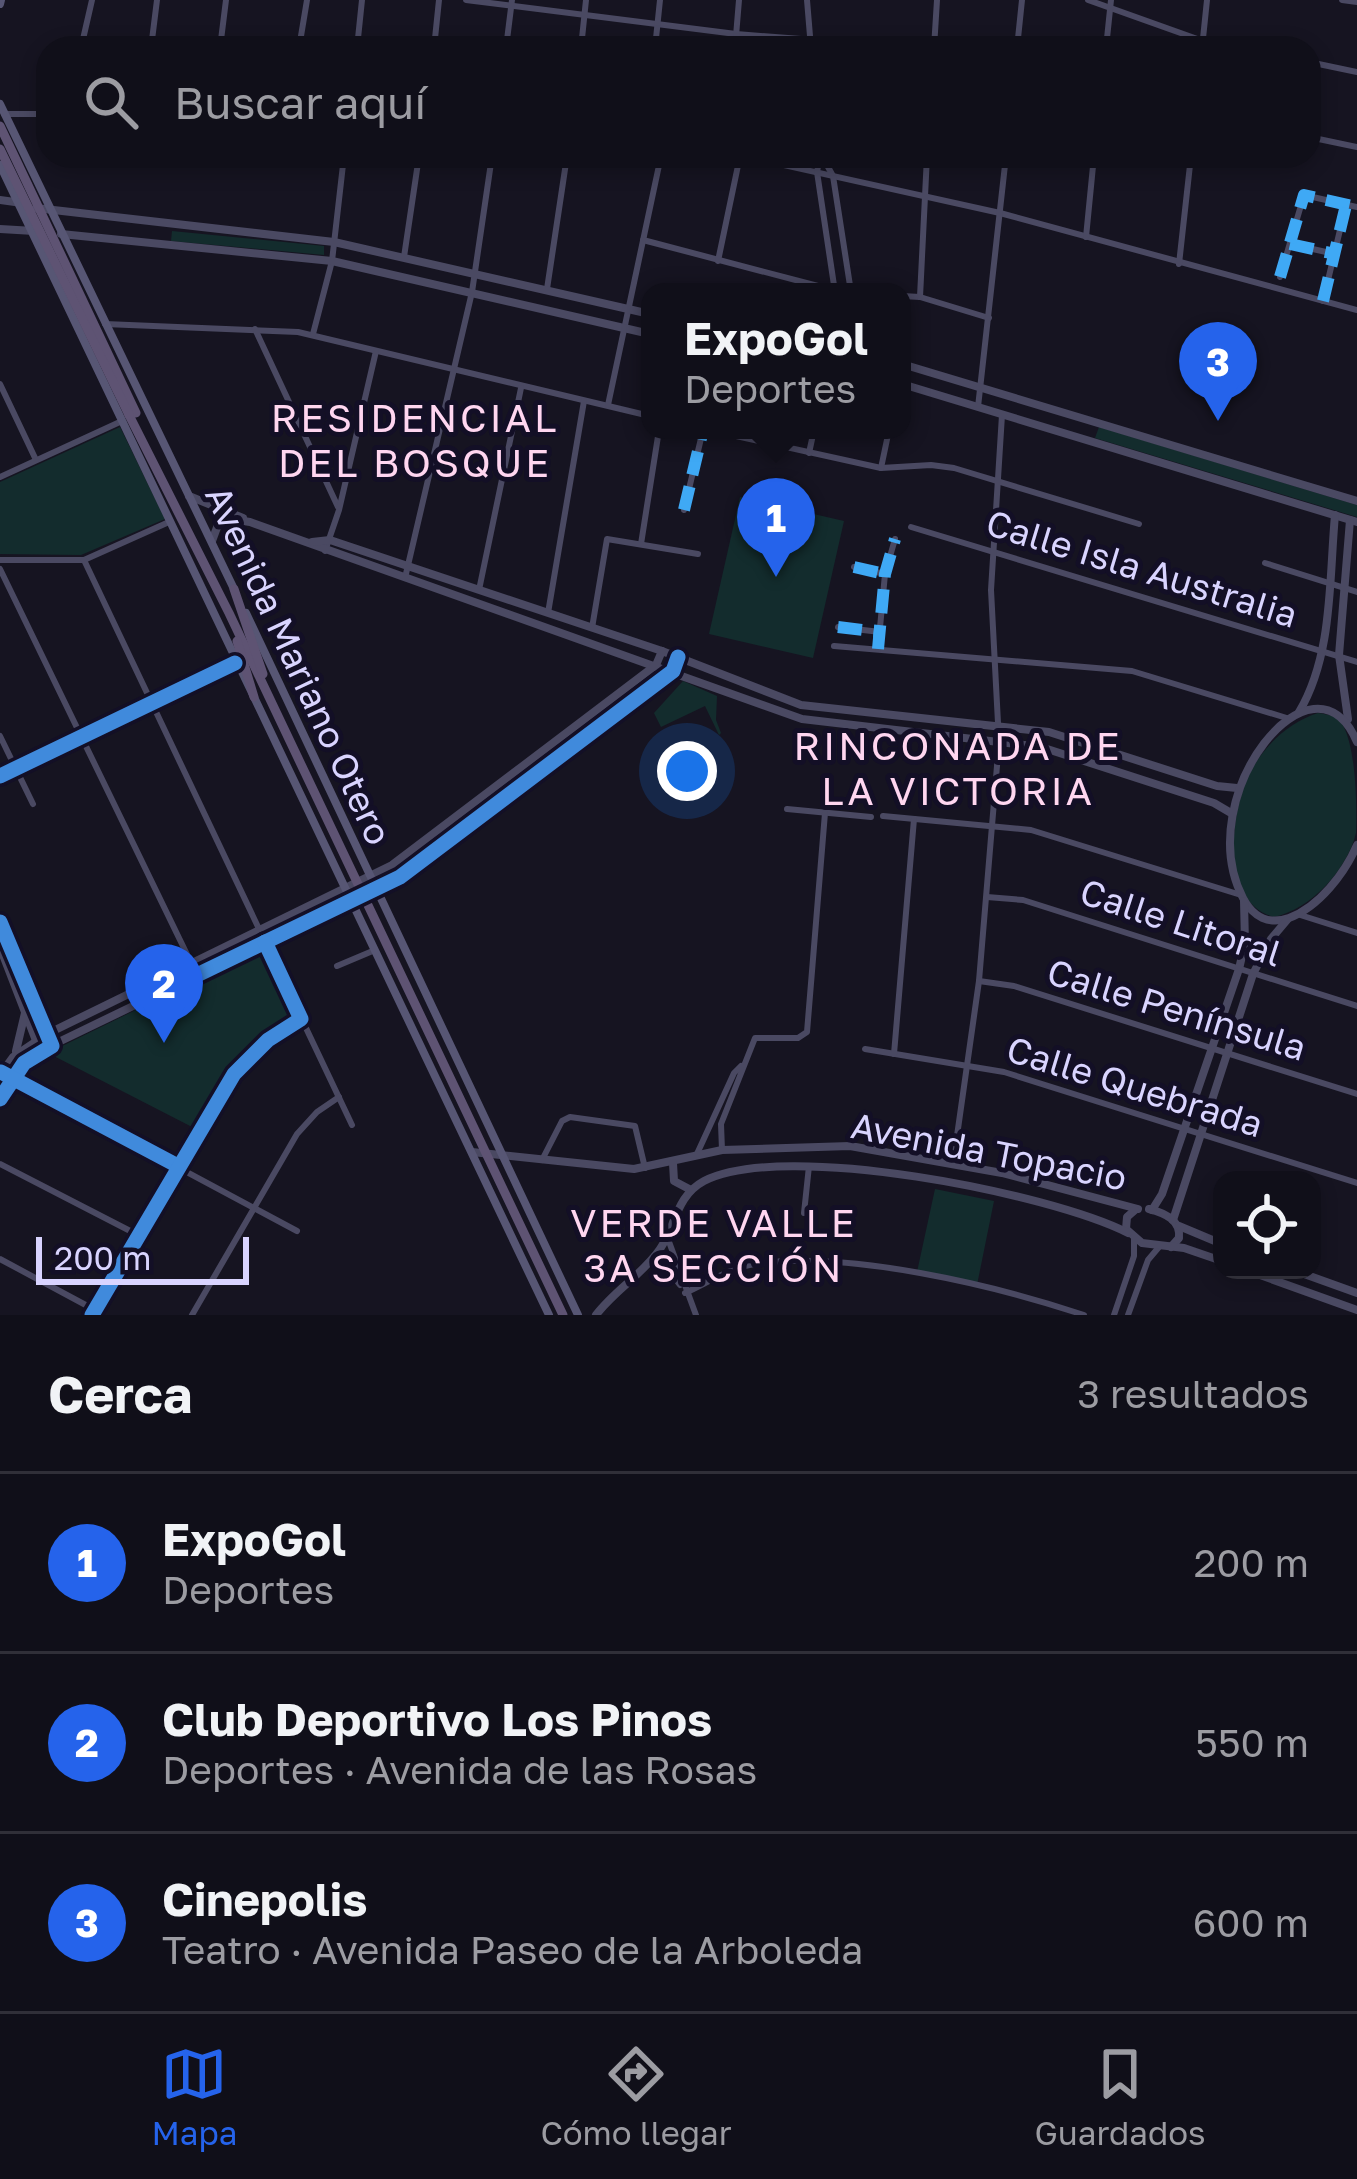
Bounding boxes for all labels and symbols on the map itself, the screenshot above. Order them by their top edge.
pin: 3 [1179,322,1257,421]
district label: RESIDENCIAL DEL BOSQUE [271,394,559,486]
pin: 1 [737,478,815,577]
street label: Avenida Mariano Otero [197,479,401,851]
street label: Calle Isla Australia [981,500,1303,636]
district label: RINCONADA DE LA VICTORIA [793,722,1123,814]
your location [657,741,717,801]
street label: Calle Litoral [1075,869,1287,975]
pin: 2 [125,944,203,1043]
street label: Calle Península [1043,949,1311,1069]
street label: Calle Quebrada [1002,1027,1268,1145]
street label: Avenida Topacio [848,1103,1130,1199]
district label: VERDE VALLE 3A SECCIÓN [570,1199,858,1291]
scale bar [36,1231,249,1284]

